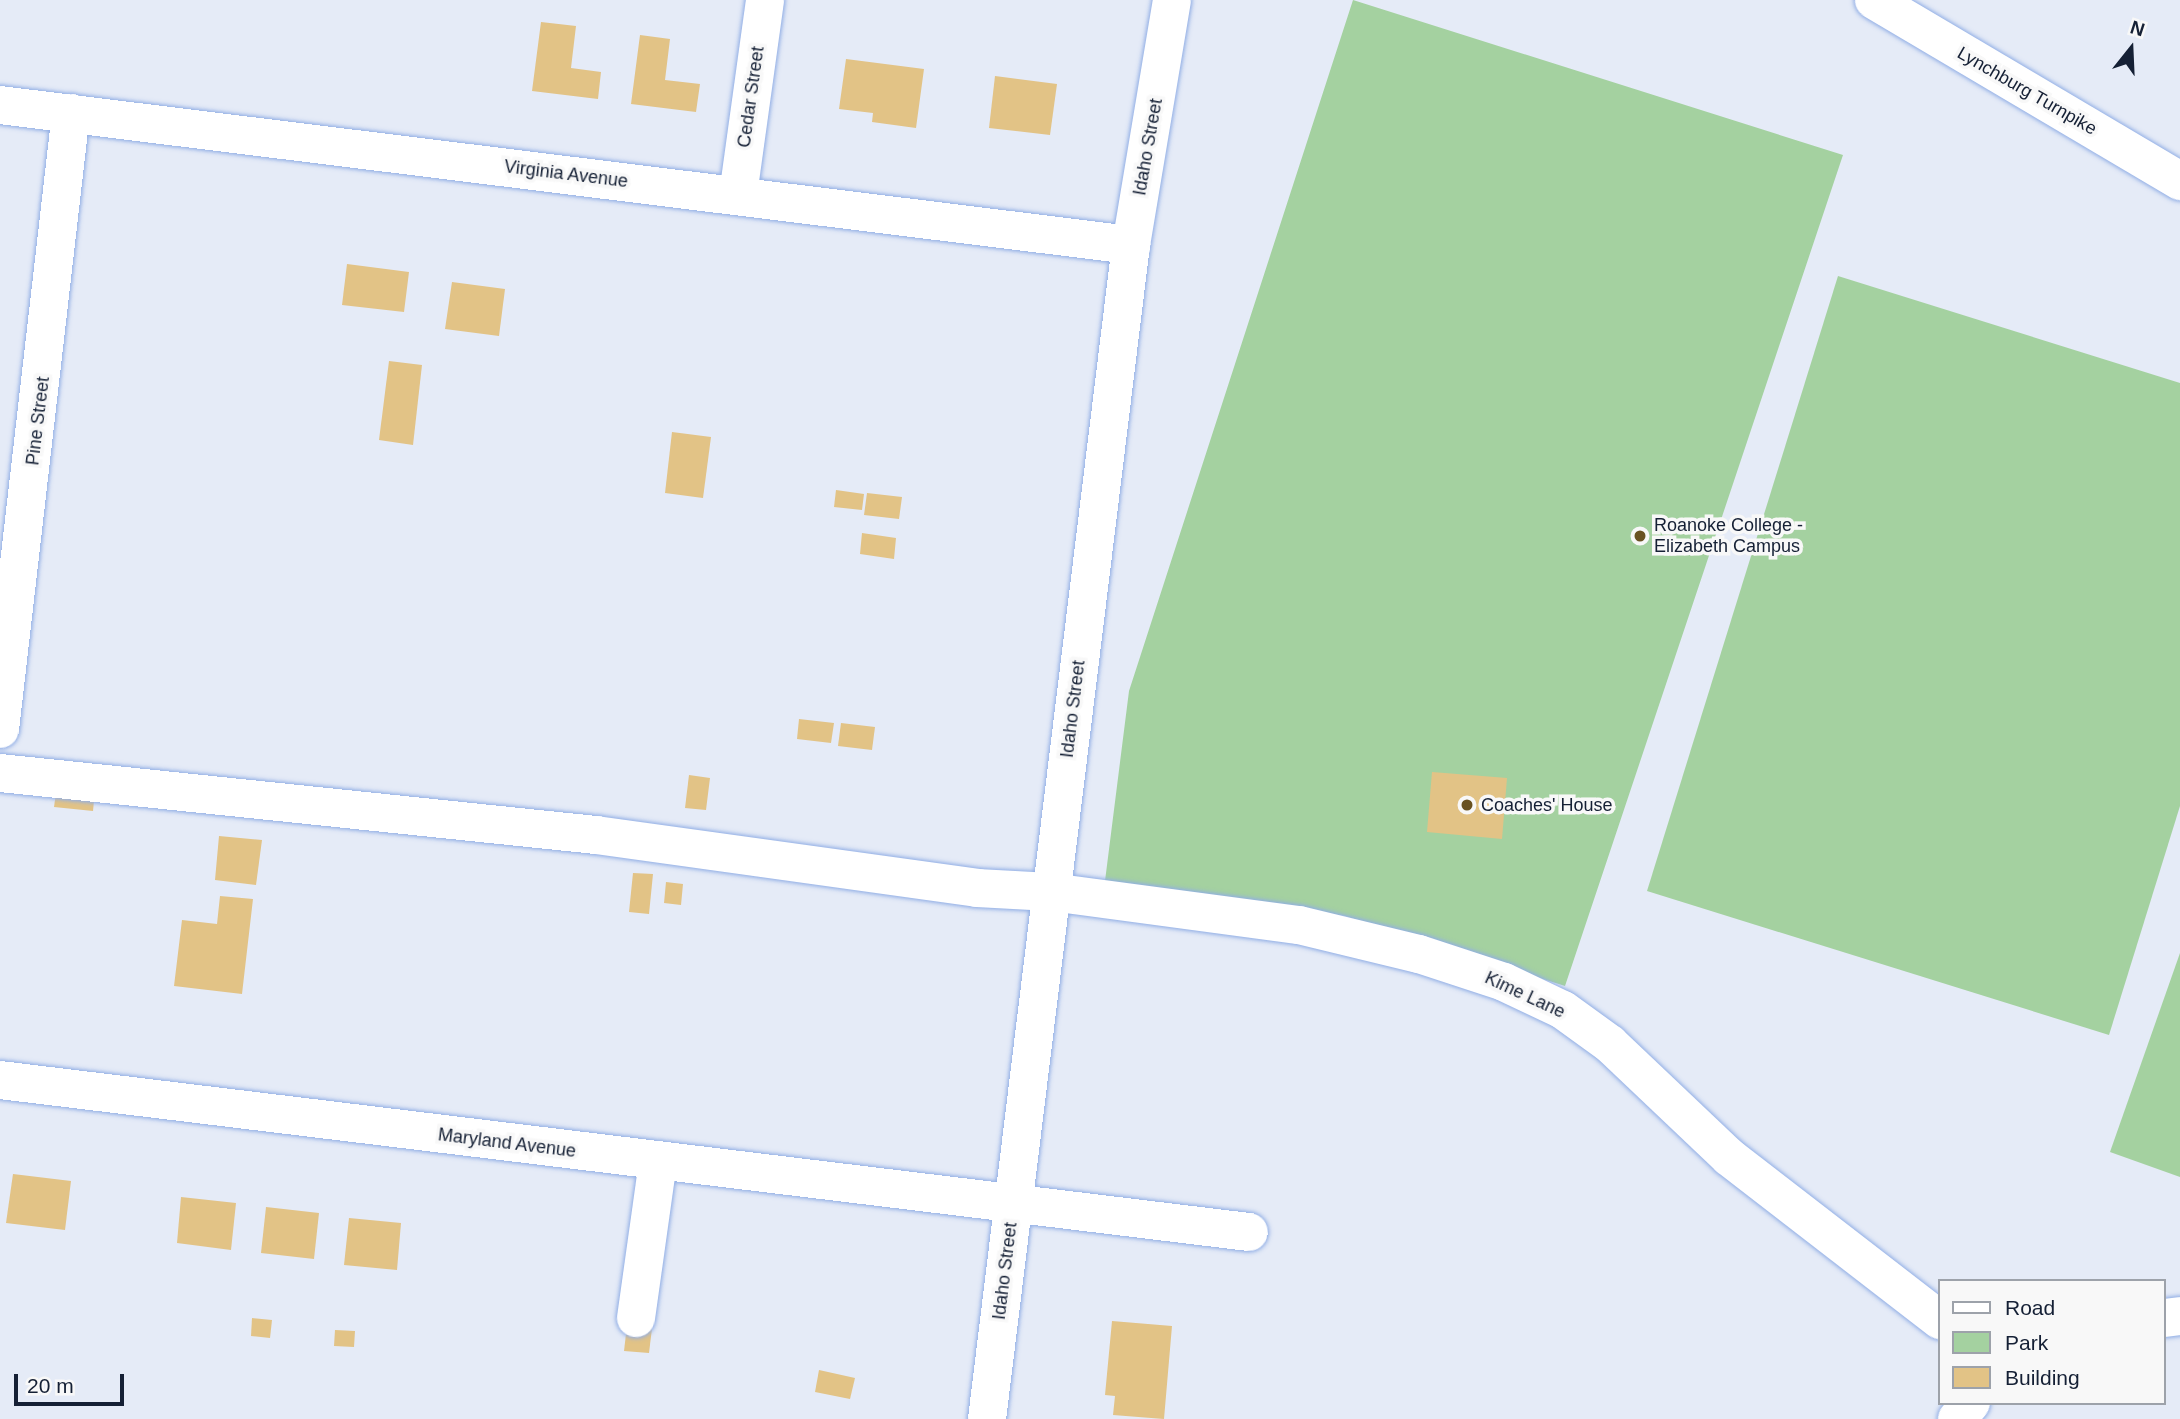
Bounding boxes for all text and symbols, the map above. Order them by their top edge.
north arrow [2096,14,2166,84]
text: N [2128,16,2147,41]
street label: Lynchburg Turnpike [1953,42,2101,140]
street label: Cedar Street [733,45,769,149]
street label: Idaho Street [1129,97,1167,197]
street label: Virginia Avenue [502,156,630,192]
street label: Pine Street [22,375,54,467]
place label: Roanoke College - Elizabeth Campus [1654,515,1803,558]
marker: Roanoke College - Elizabeth Campus [1632,528,1648,544]
street label: Idaho Street [1056,659,1090,759]
place label: Coaches' House [1481,794,1613,816]
marker: Coaches' House [1459,797,1475,813]
street label: Kime Lane [1481,967,1569,1023]
street label: Maryland Avenue [436,1124,578,1162]
street label: Idaho Street [988,1221,1022,1321]
legend [1938,1279,2166,1405]
text: Road [2005,1296,2055,1319]
text: Park [2005,1331,2048,1354]
scale bar [18,1360,128,1404]
text: Building [2005,1366,2080,1389]
text: 20 m [27,1374,74,1397]

